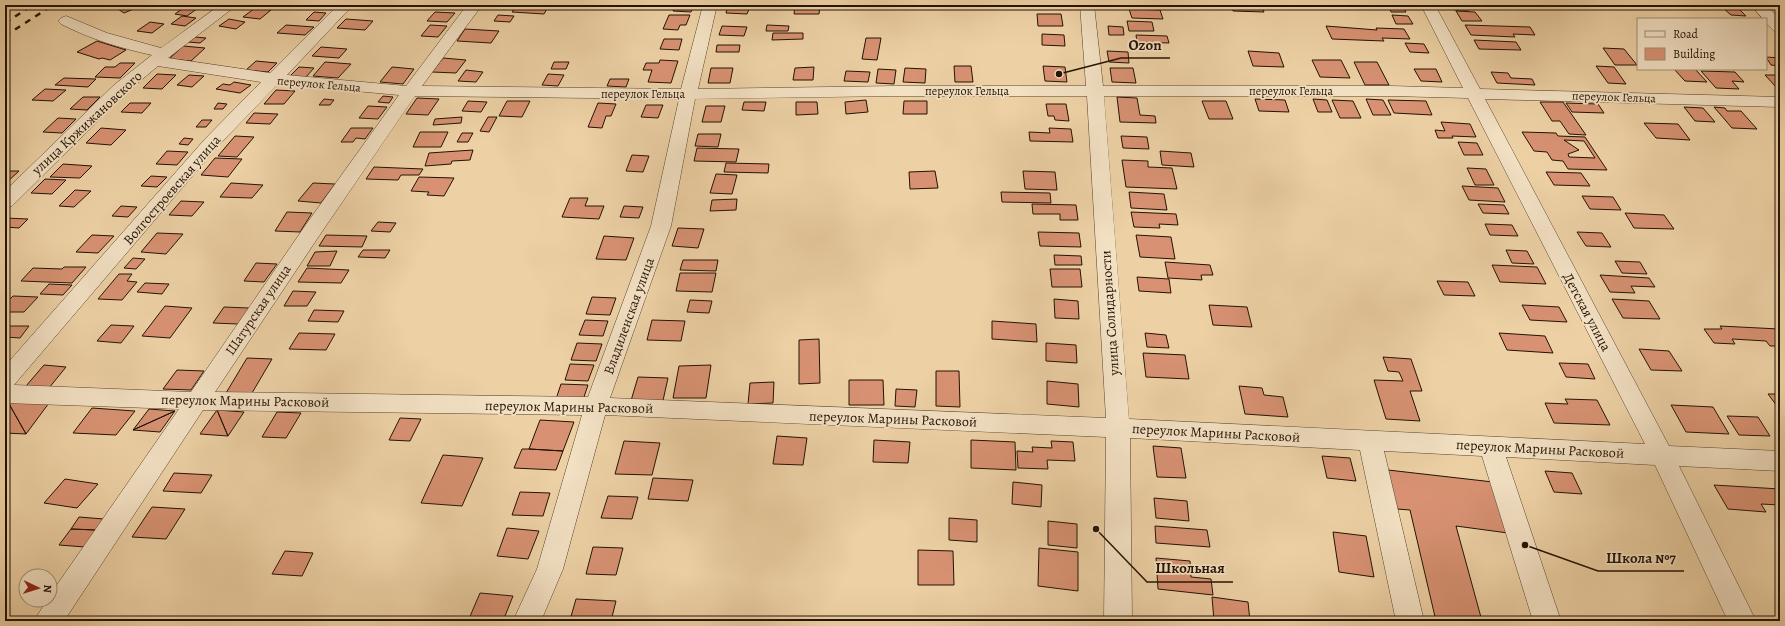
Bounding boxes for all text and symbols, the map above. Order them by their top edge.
legend [1637,18,1767,70]
text: Road [1673,26,1699,42]
callout: Ozon [1121,31,1170,58]
text: Ozon [1128,35,1162,55]
text: Building [1673,46,1715,62]
street label: улица Кржижановского [27,67,146,180]
street label: переулок Гельца [276,72,362,96]
street label: переулок Гельца [925,83,1010,99]
street label: переулок Гельца [1249,83,1334,99]
street label: переулок Гельца [601,86,686,102]
street label: переулок Гельца [1572,88,1657,106]
street label: Волгостроевская улица [119,131,225,249]
street label: улица Солидарности [1096,250,1124,377]
street label: Владиленская улица [599,254,659,377]
street label: Шатурская улица [221,260,296,359]
street label: Детская улица [1558,269,1616,355]
street label: переулок Марины Расковой [161,390,329,412]
street label: переулок Марины Расковой [485,396,653,418]
street label: переулок Марины Расковой [808,407,978,431]
street label: переулок Марины Расковой [1131,419,1301,447]
street label: переулок Марины Расковой [1455,435,1625,463]
callout: Школа №7 [1598,544,1684,571]
text: Школа №7 [1606,548,1677,568]
callout: Школьная [1147,555,1233,582]
text: Школьная [1155,558,1225,578]
north arrow [18,568,58,608]
text: N [40,584,55,593]

